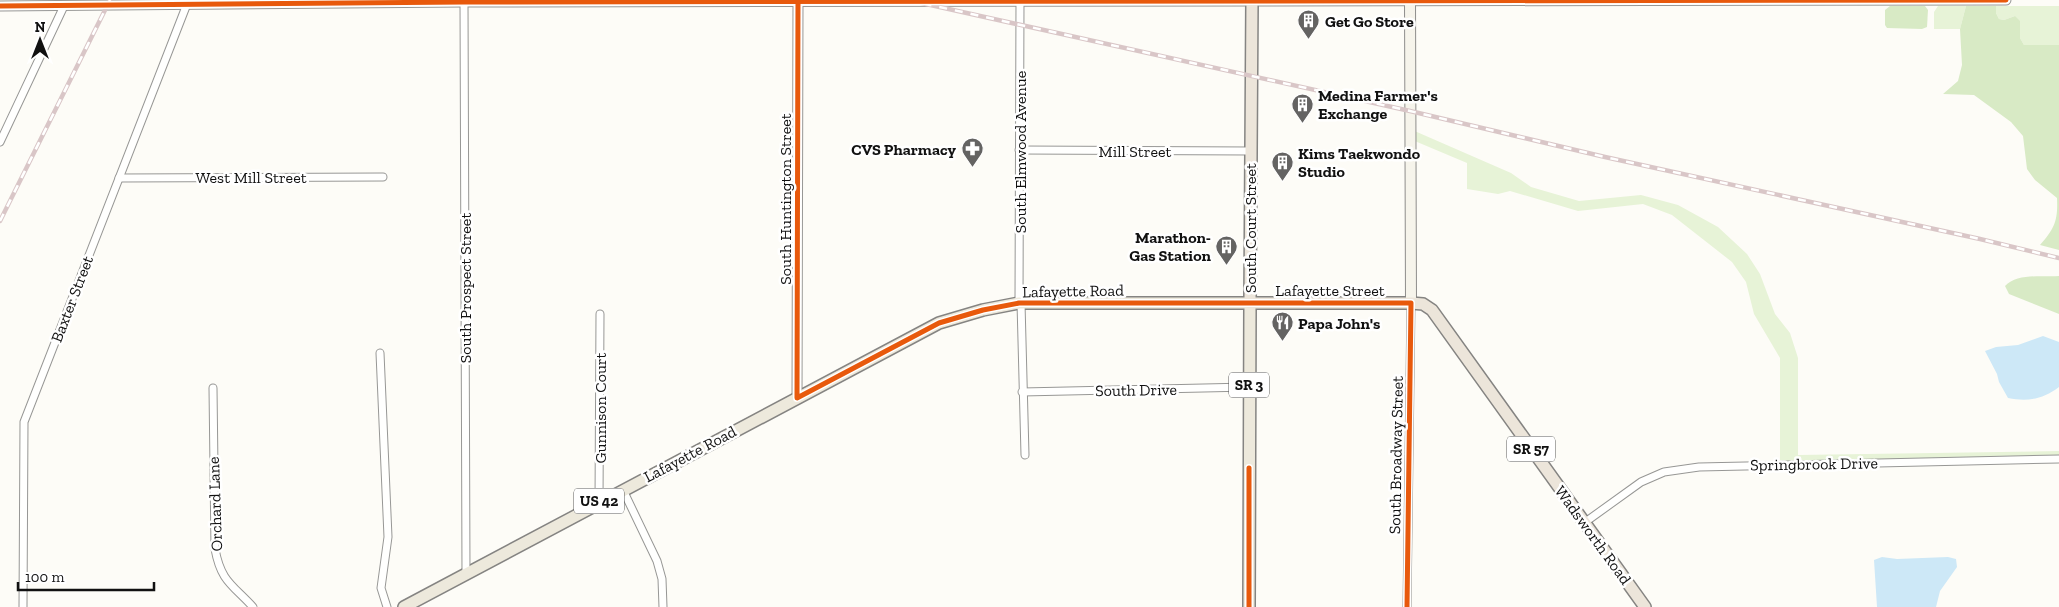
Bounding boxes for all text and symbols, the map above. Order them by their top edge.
building icon: Get Go Store [1297,9,1321,40]
place label: Get Go Store [1325,12,1414,31]
north arrow [15,15,65,65]
text: N [35,19,46,36]
street label: South Elmwood Avenue [1011,71,1030,233]
place label: Medina Farmer's Exchange [1318,86,1438,123]
building icon: Medina Farmer's Exchange [1290,92,1314,123]
street label: South Huntington Street [776,113,795,285]
pharmacy icon: CVS Pharmacy [960,137,984,168]
place label: CVS Pharmacy [851,140,957,159]
street label: Mill Street [1099,142,1172,161]
place label: Kims Taekwondo Studio [1298,144,1421,181]
building icon: Kims Taekwondo Studio [1270,150,1294,181]
street label: South Court Street [1241,163,1260,293]
street label: West Mill Street [195,168,307,187]
street label: South Prospect Street [456,213,475,363]
place label: Marathon- Gas Station [1129,228,1212,265]
building icon: Marathon- Gas Station [1215,234,1239,265]
street label: Baxter Street [47,253,97,345]
street label: Lafayette Road [1022,281,1124,301]
street label: Lafayette Street [1275,281,1385,300]
restaurant icon: Papa John's [1270,311,1294,342]
place label: Papa John's [1298,314,1380,333]
street label: Gunnison Court [591,352,610,464]
road number: SR 3 [1229,372,1269,398]
street label: South Broadway Street [1385,376,1407,534]
street label: South Drive [1095,380,1177,400]
street label: Lafayette Road [641,422,740,486]
road number: SR 57 [1507,436,1555,462]
street label: Springbrook Drive [1750,453,1878,475]
street label: Orchard Lane [204,456,226,552]
street label: Wadsworth Road [1551,482,1635,588]
road number: US 42 [574,488,624,514]
scale bar [18,560,154,592]
text: 100 m [25,568,64,586]

